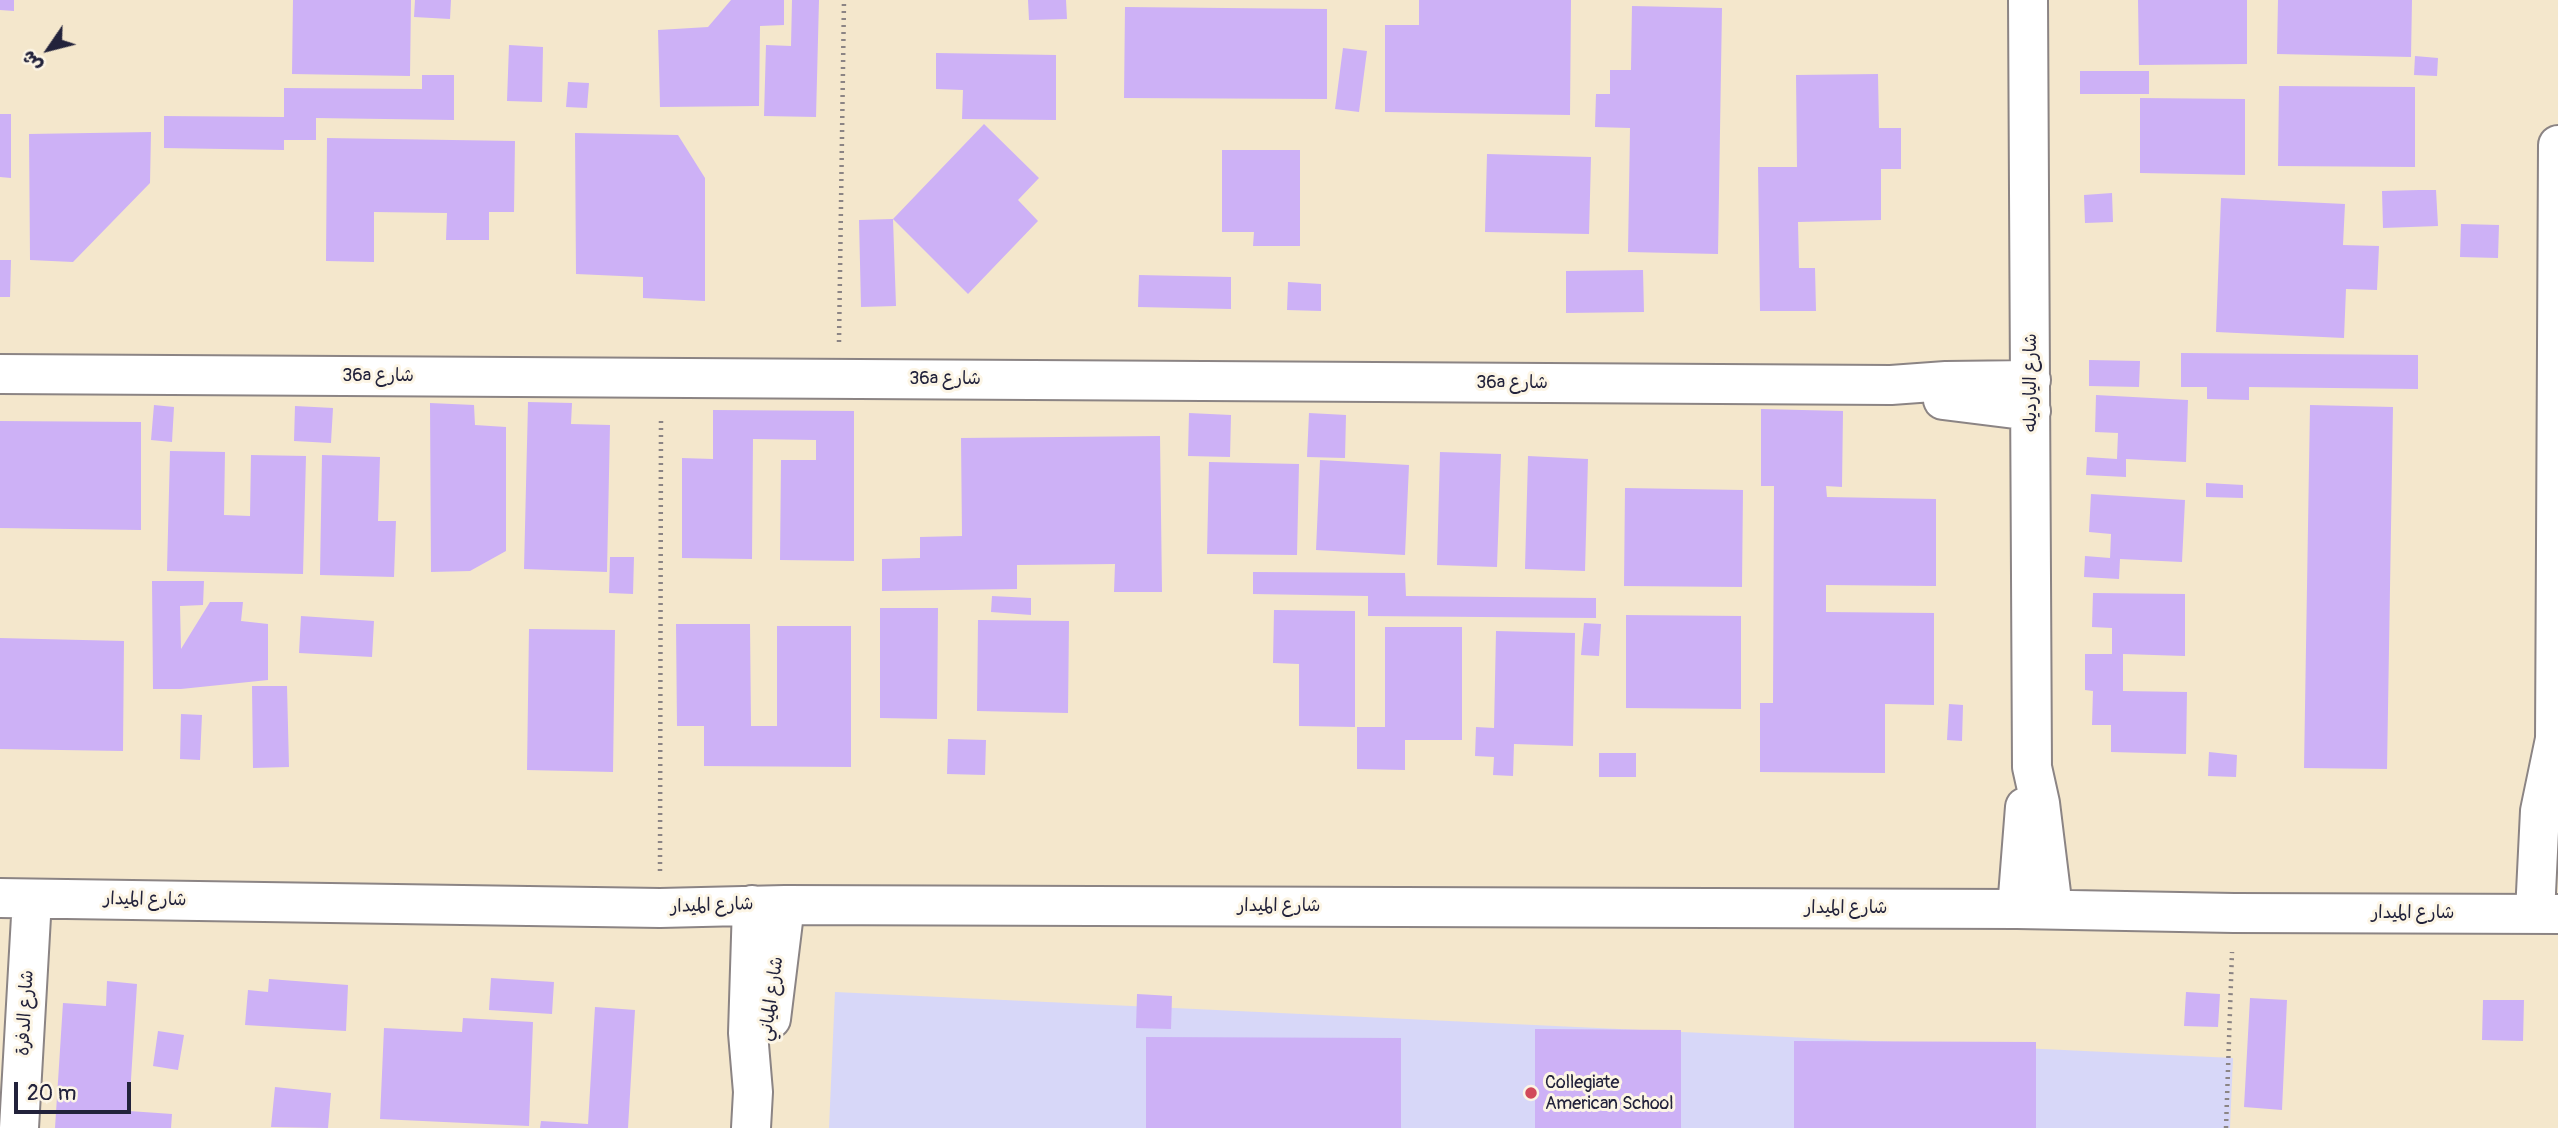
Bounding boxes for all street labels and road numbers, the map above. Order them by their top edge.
street label: شارع اليارديله [2020,333,2042,433]
street label: 36a شارع [342,365,414,387]
street label: 36a شارع [909,368,981,390]
street label: 36a شارع [1476,372,1548,394]
street label: شارع الميدار [103,888,187,912]
street label: شارع الميدار [670,894,754,918]
street label: شارع الميدار [1237,895,1321,917]
street label: شارع الميدار [1804,897,1888,919]
street label: شارع الميدار [2371,902,2455,924]
street label: شارع المياني [755,955,789,1043]
street label: شارع الدفرة [13,970,39,1056]

